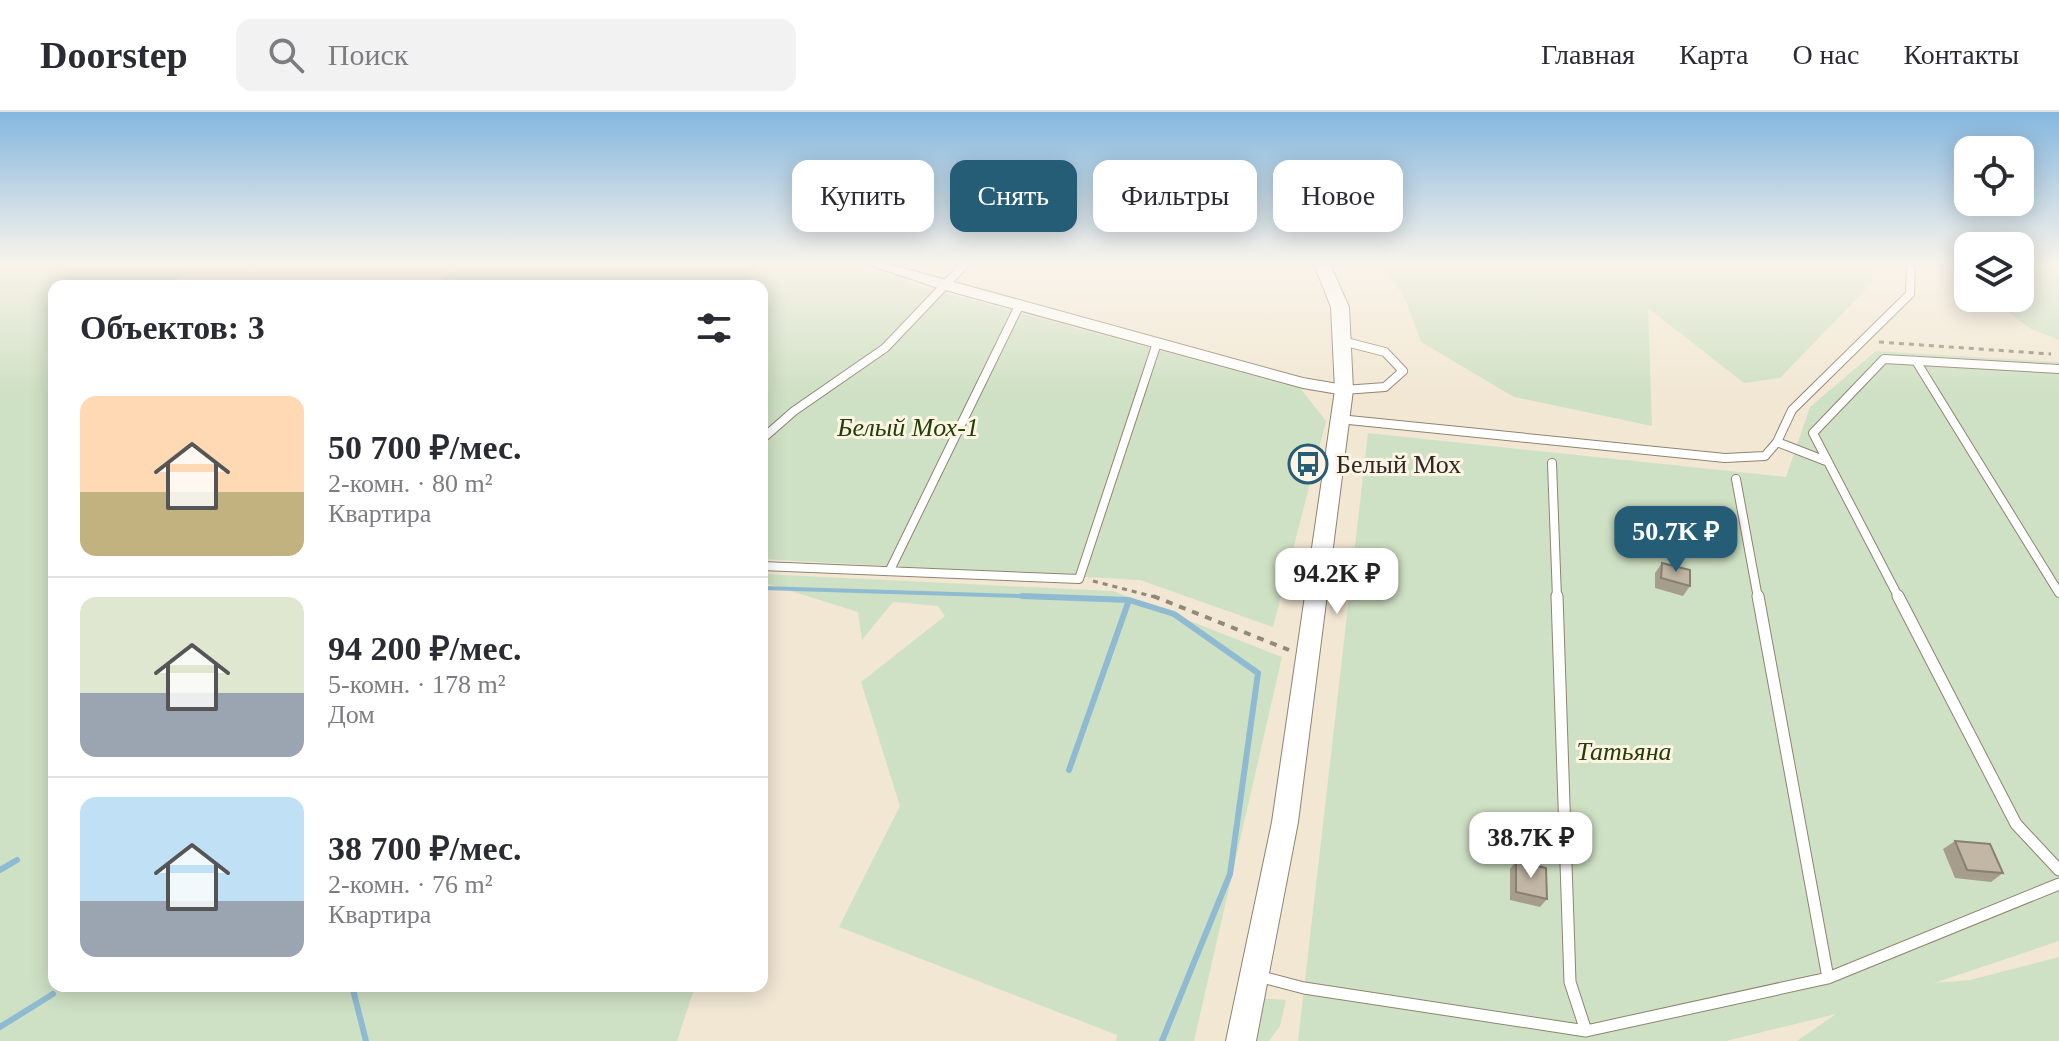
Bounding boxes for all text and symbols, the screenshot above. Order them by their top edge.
search box [236,19,796,91]
icon: search [264,33,308,77]
text: Doorstep [40,34,188,76]
text: Поиск [328,38,408,71]
text: Главная [1541,39,1635,70]
text: Карта [1679,39,1748,70]
text: О нас [1792,39,1859,70]
text: Контакты [1903,39,2019,70]
map controls [1954,136,2034,312]
button: locate [1954,136,2034,216]
chip: Купить [792,160,934,232]
chip: Снять [950,160,1077,232]
chip: Фильтры [1093,160,1257,232]
chip: Новое [1273,160,1403,232]
button: layers [1954,232,2034,312]
icon: filters [692,306,736,350]
text: Объектов: 3 [80,309,265,346]
park label: Белый Мох-1 [836,413,979,442]
icon: home [144,428,240,524]
text: 50 700 ₽/мес. [328,429,522,466]
bus stop icon: Белый Мох [1287,443,1329,485]
place label: Белый Мох [1336,450,1461,479]
text: 2-комн. · 80 m² [328,469,493,498]
text: Квартира [328,499,431,528]
pin: 50.7K ₽ [1602,506,1750,574]
text: 50.7K ₽ [1632,517,1720,546]
pin: 94.2K ₽ [1263,548,1411,616]
text: 94.2K ₽ [1293,559,1381,588]
icon: home [144,629,240,725]
text: 94 200 ₽/мес. [328,630,522,667]
text: 5-комн. · 178 m² [328,670,506,699]
text: Дом [328,700,375,729]
park label: Татьяна [1576,737,1672,766]
pin: 38.7K ₽ [1457,812,1605,880]
text: 38.7K ₽ [1487,823,1575,852]
icon: home [144,829,240,925]
text: 38 700 ₽/мес. [328,830,522,867]
text: 2-комн. · 76 m² [328,870,493,899]
text: Квартира [328,900,431,929]

